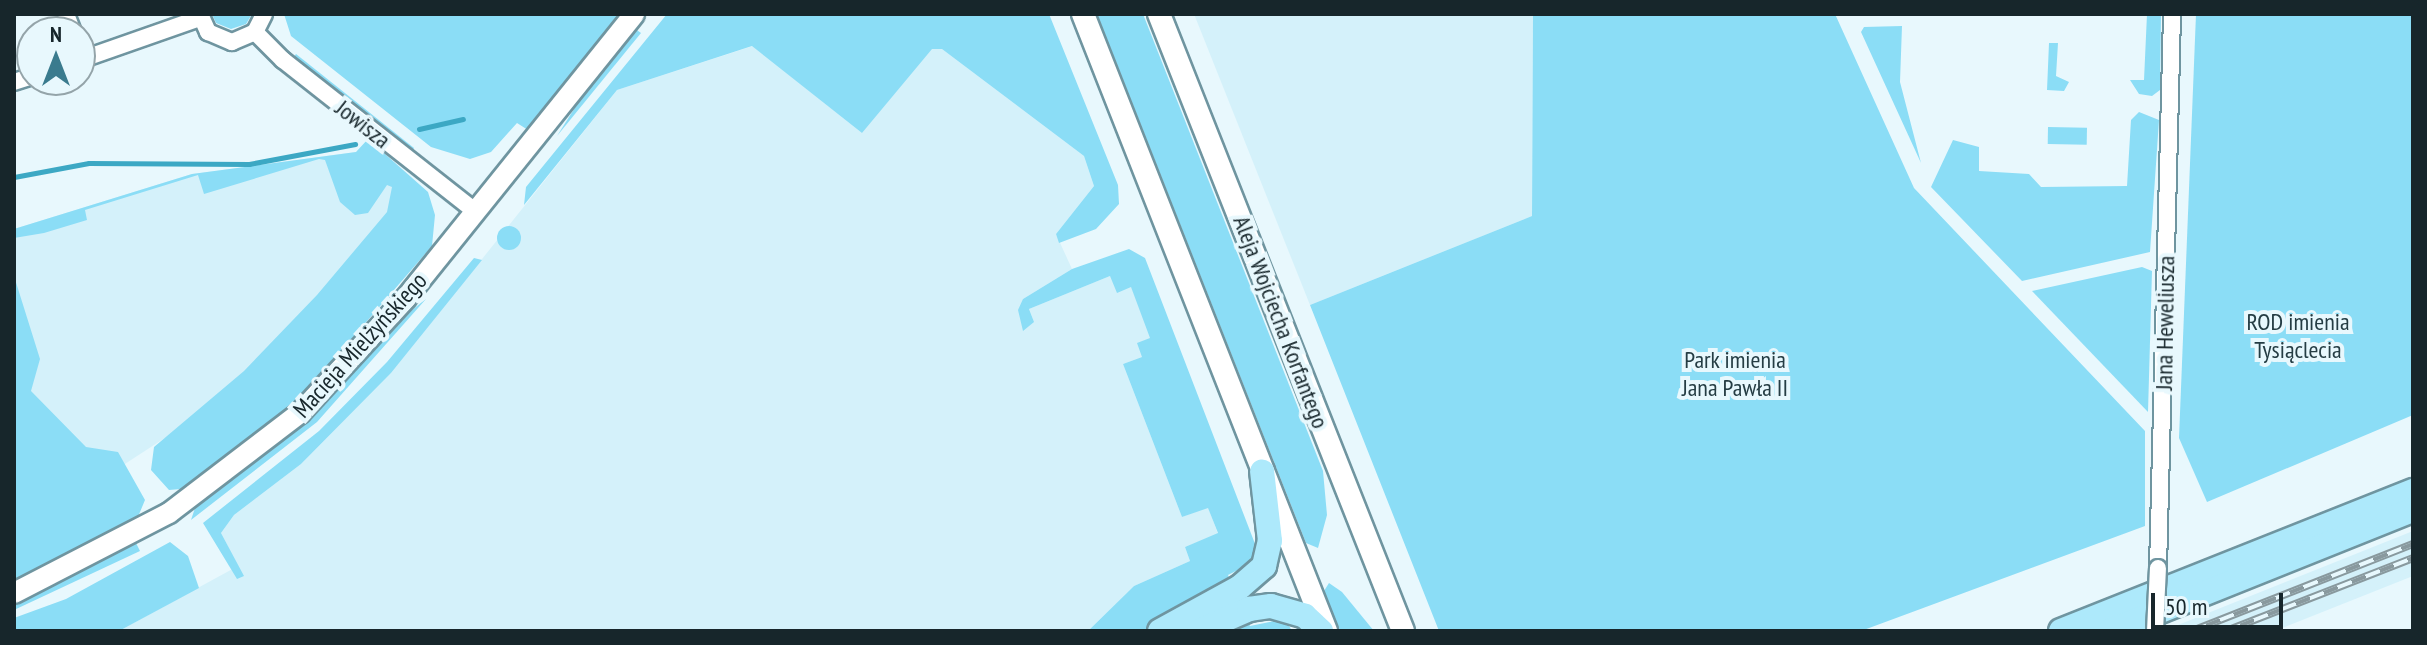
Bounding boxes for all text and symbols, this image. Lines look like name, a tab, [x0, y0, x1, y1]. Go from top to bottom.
north arrow	[16, 16, 96, 96]
text: N	[50, 20, 62, 48]
street label: Jowisza	[330, 94, 396, 154]
street label: Aleja Wojciecha Korfantego	[1227, 211, 1335, 433]
street label: Jana Heweliusza	[2149, 255, 2181, 391]
street label: Macieja Mielżyńskiego	[287, 266, 433, 424]
park label: ROD imienia Tysiąclecia	[2246, 308, 2350, 364]
park label: Park imienia Jana Pawła II	[1682, 346, 1788, 402]
scale bar	[2155, 577, 2287, 627]
text: 50 m	[2165, 591, 2207, 622]

